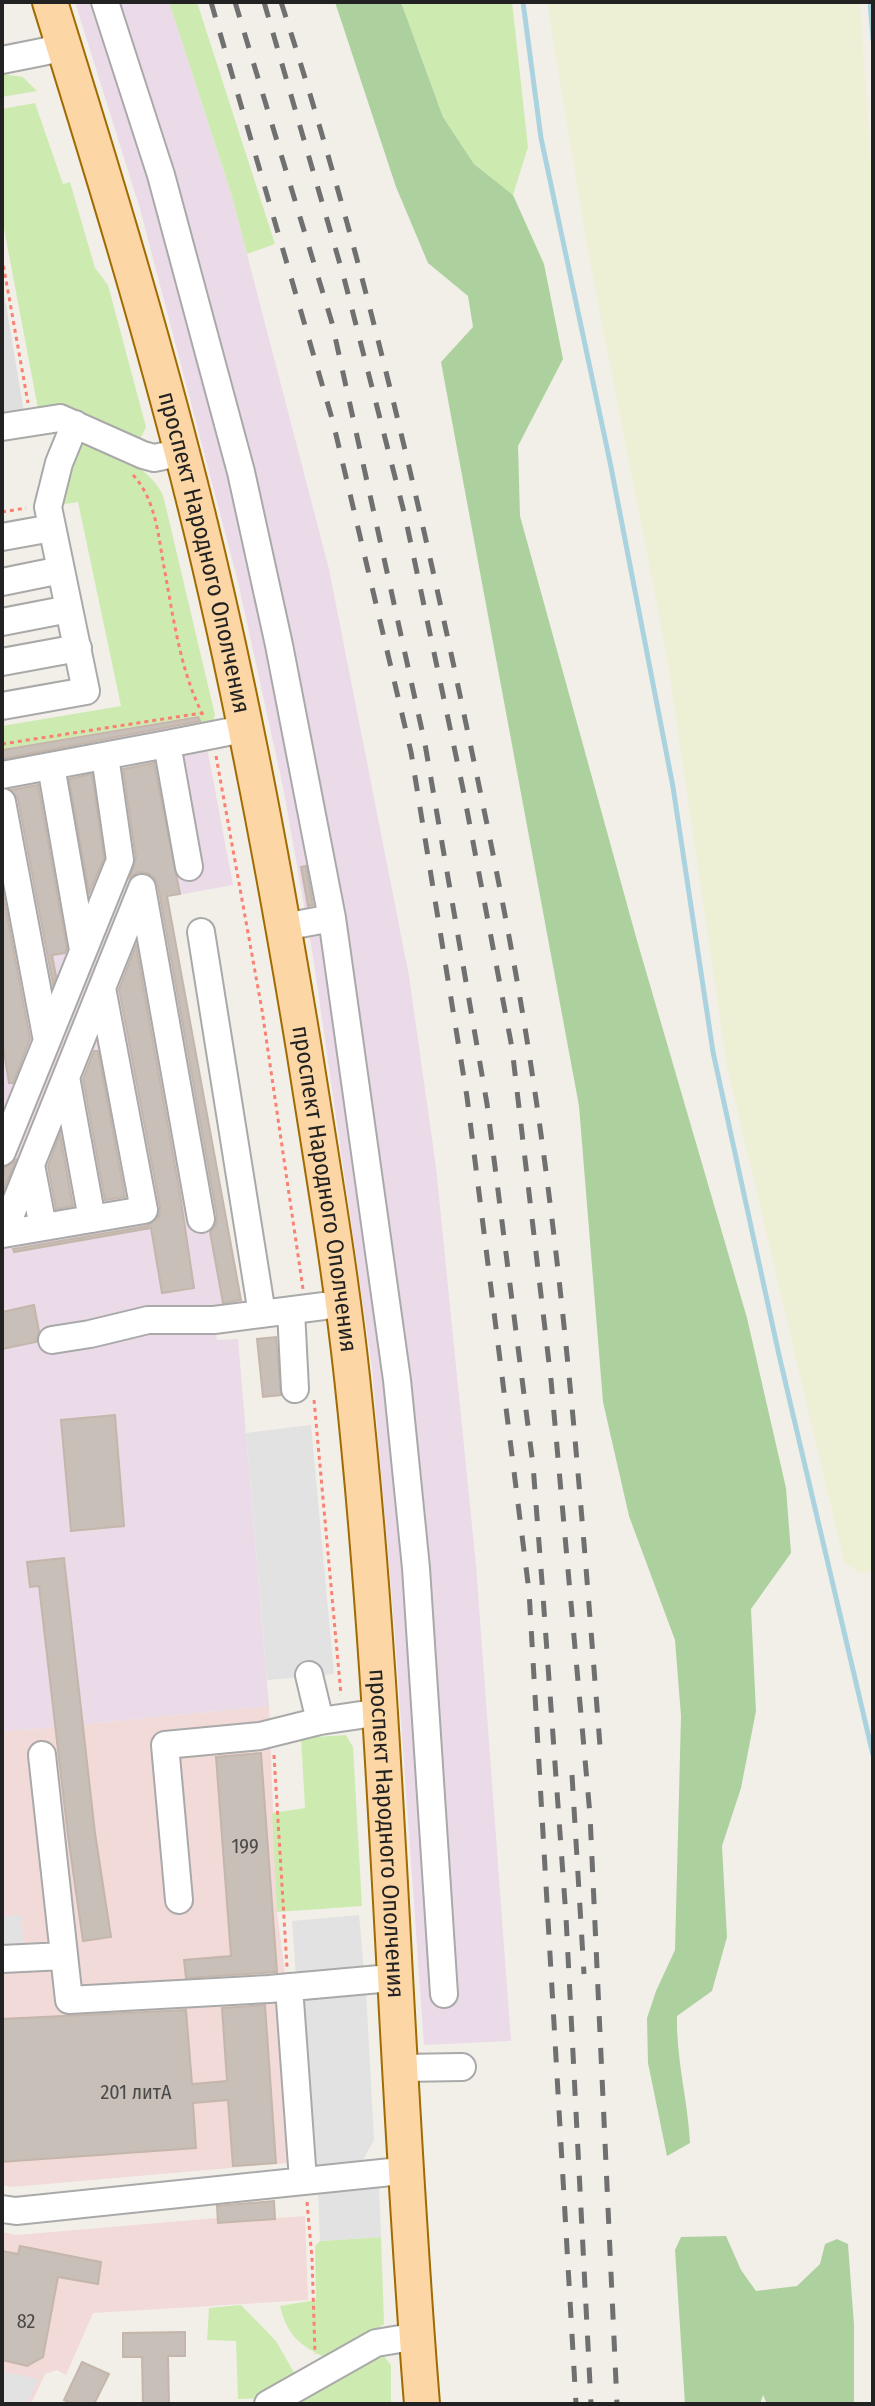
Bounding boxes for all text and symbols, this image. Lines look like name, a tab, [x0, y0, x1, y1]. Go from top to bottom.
street label: проспект Народного Ополчения	[152, 389, 256, 716]
street label: проспект Народного Ополчения	[286, 1024, 363, 1354]
street label: проспект Народного Ополчения	[363, 1668, 410, 1999]
house number: 199	[231, 1834, 259, 1858]
house number: 201 литА	[101, 2080, 172, 2104]
house number: 82	[17, 2309, 36, 2333]

